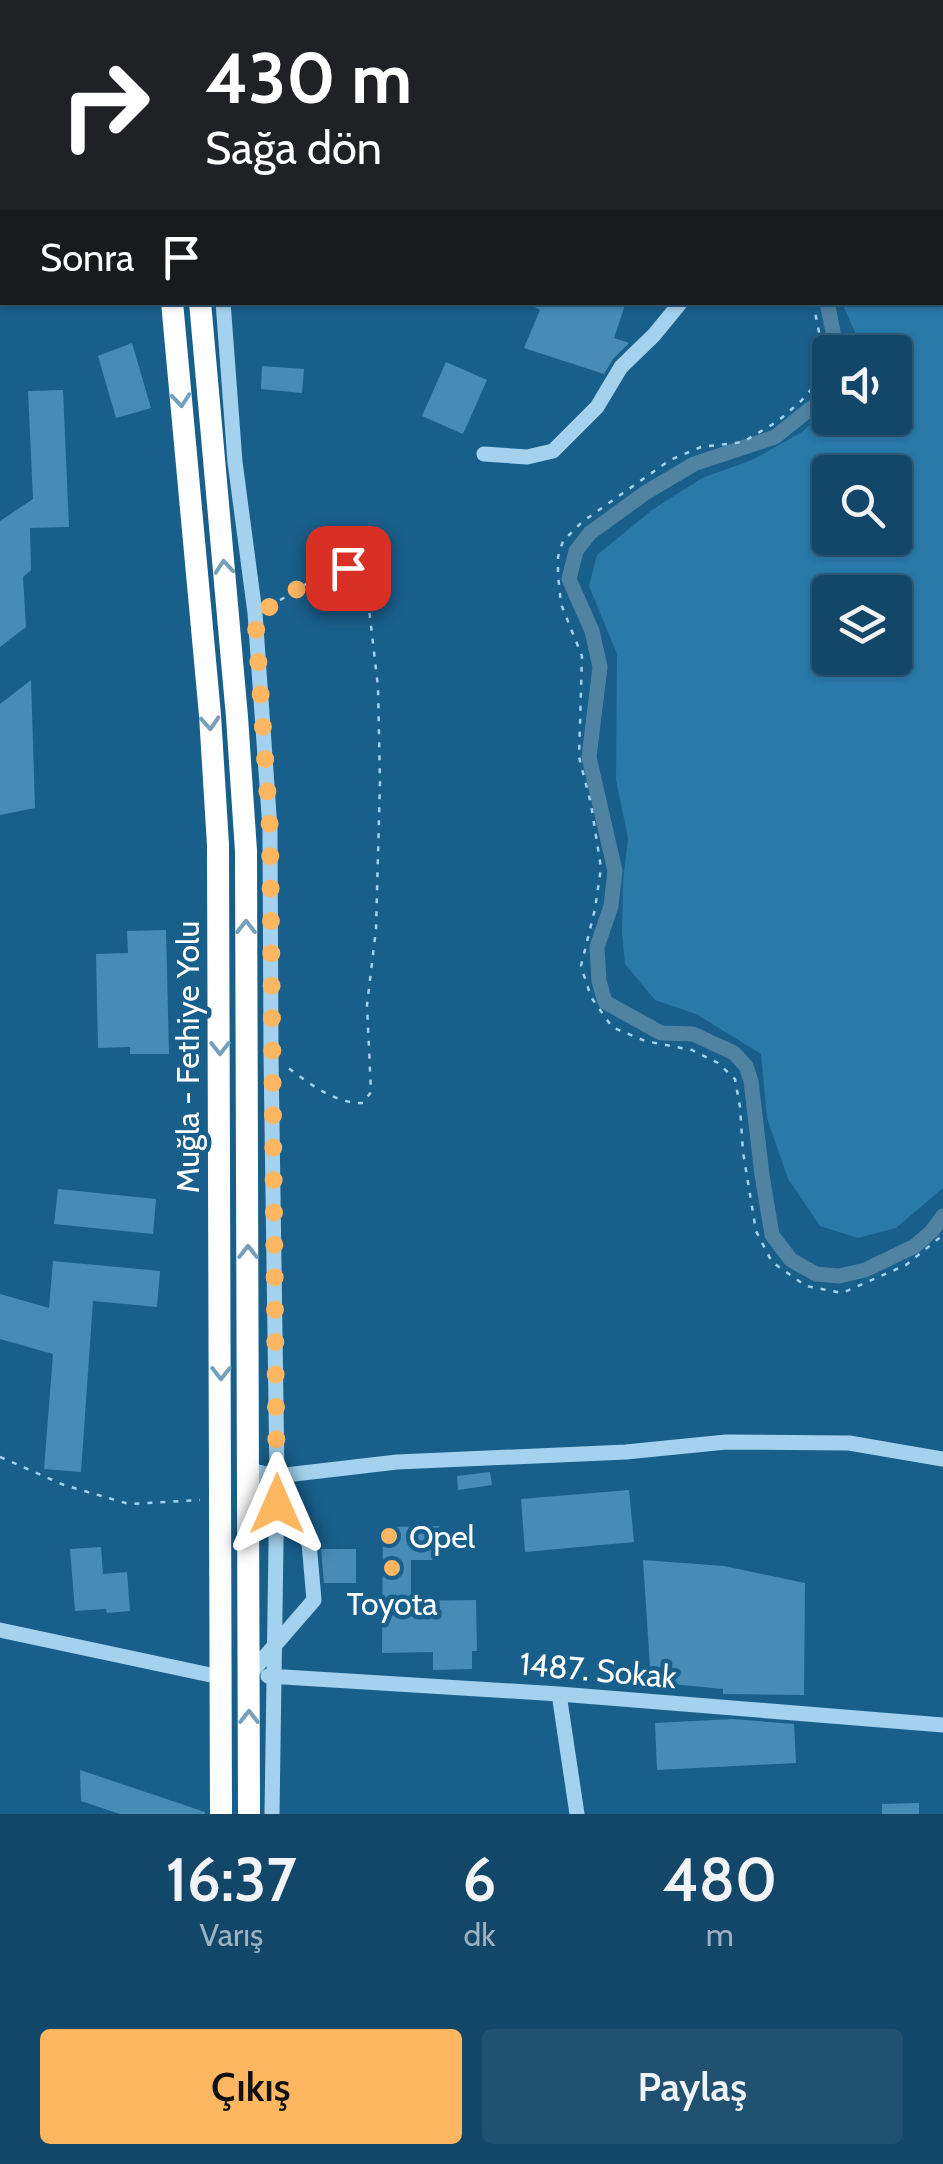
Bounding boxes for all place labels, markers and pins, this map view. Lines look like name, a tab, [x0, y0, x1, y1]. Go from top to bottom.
pin	[306, 526, 391, 611]
place label: Opel	[409, 1517, 476, 1556]
marker: Opel	[378, 1525, 400, 1547]
marker: Toyota	[381, 1557, 403, 1579]
place label: Toyota	[346, 1584, 438, 1623]

